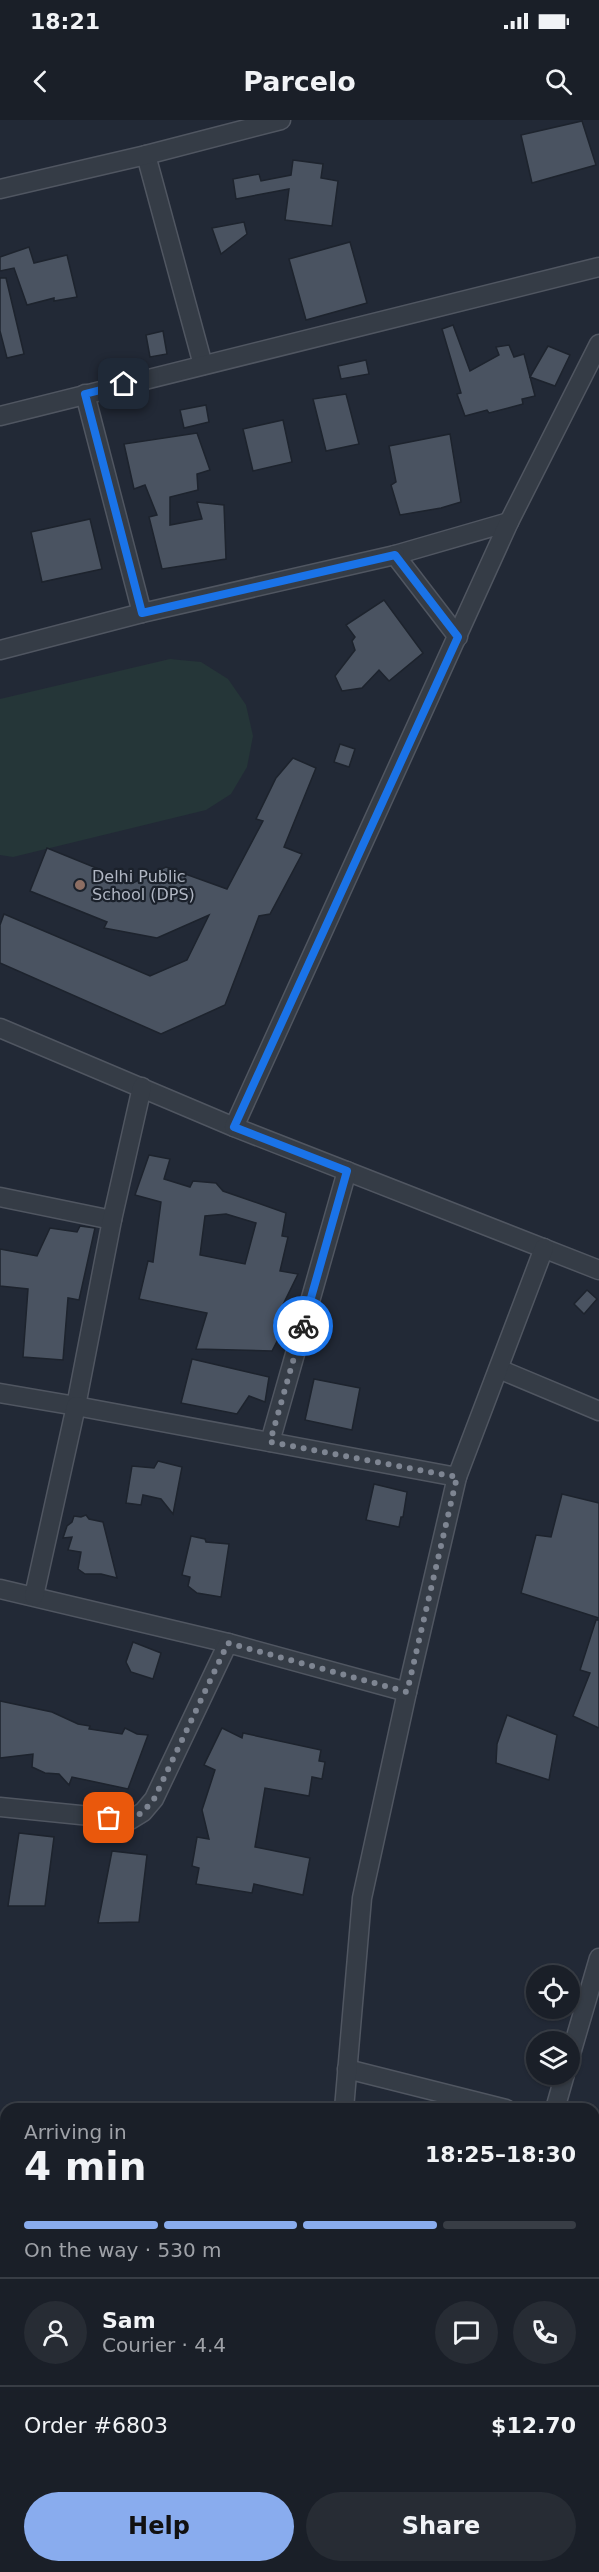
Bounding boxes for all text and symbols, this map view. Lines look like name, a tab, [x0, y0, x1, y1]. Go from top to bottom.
text: 18:21	[30, 9, 100, 34]
icon: back	[24, 65, 57, 98]
icon: search	[542, 65, 575, 98]
text: Parcelo	[243, 66, 356, 97]
pin	[98, 358, 149, 409]
icon: home	[107, 367, 140, 400]
place label: Delhi Public School (DPS)	[92, 867, 195, 904]
marker: Delhi Public School (DPS)	[73, 878, 87, 892]
courier	[273, 1296, 333, 1356]
icon: bike	[287, 1310, 320, 1343]
pin	[83, 1792, 134, 1843]
icon: bag	[92, 1801, 125, 1834]
map controls	[526, 1965, 580, 2085]
button: locate	[526, 1965, 580, 2019]
button: layers	[526, 2031, 580, 2085]
text: Arriving in	[24, 2120, 127, 2144]
text: 18:25–18:30	[425, 2142, 576, 2167]
text: 4 min	[24, 2144, 146, 2189]
text: On the way · 530 m	[24, 2238, 222, 2262]
button: person	[24, 2301, 87, 2364]
button: chat	[435, 2301, 498, 2364]
button: phone	[513, 2301, 576, 2364]
text: Sam	[102, 2308, 156, 2333]
text: Courier · 4.4	[102, 2333, 226, 2357]
text: Order #6803	[24, 2413, 168, 2438]
text: $12.70	[491, 2413, 576, 2438]
button: Help	[24, 2492, 294, 2561]
button: Share	[306, 2492, 576, 2561]

